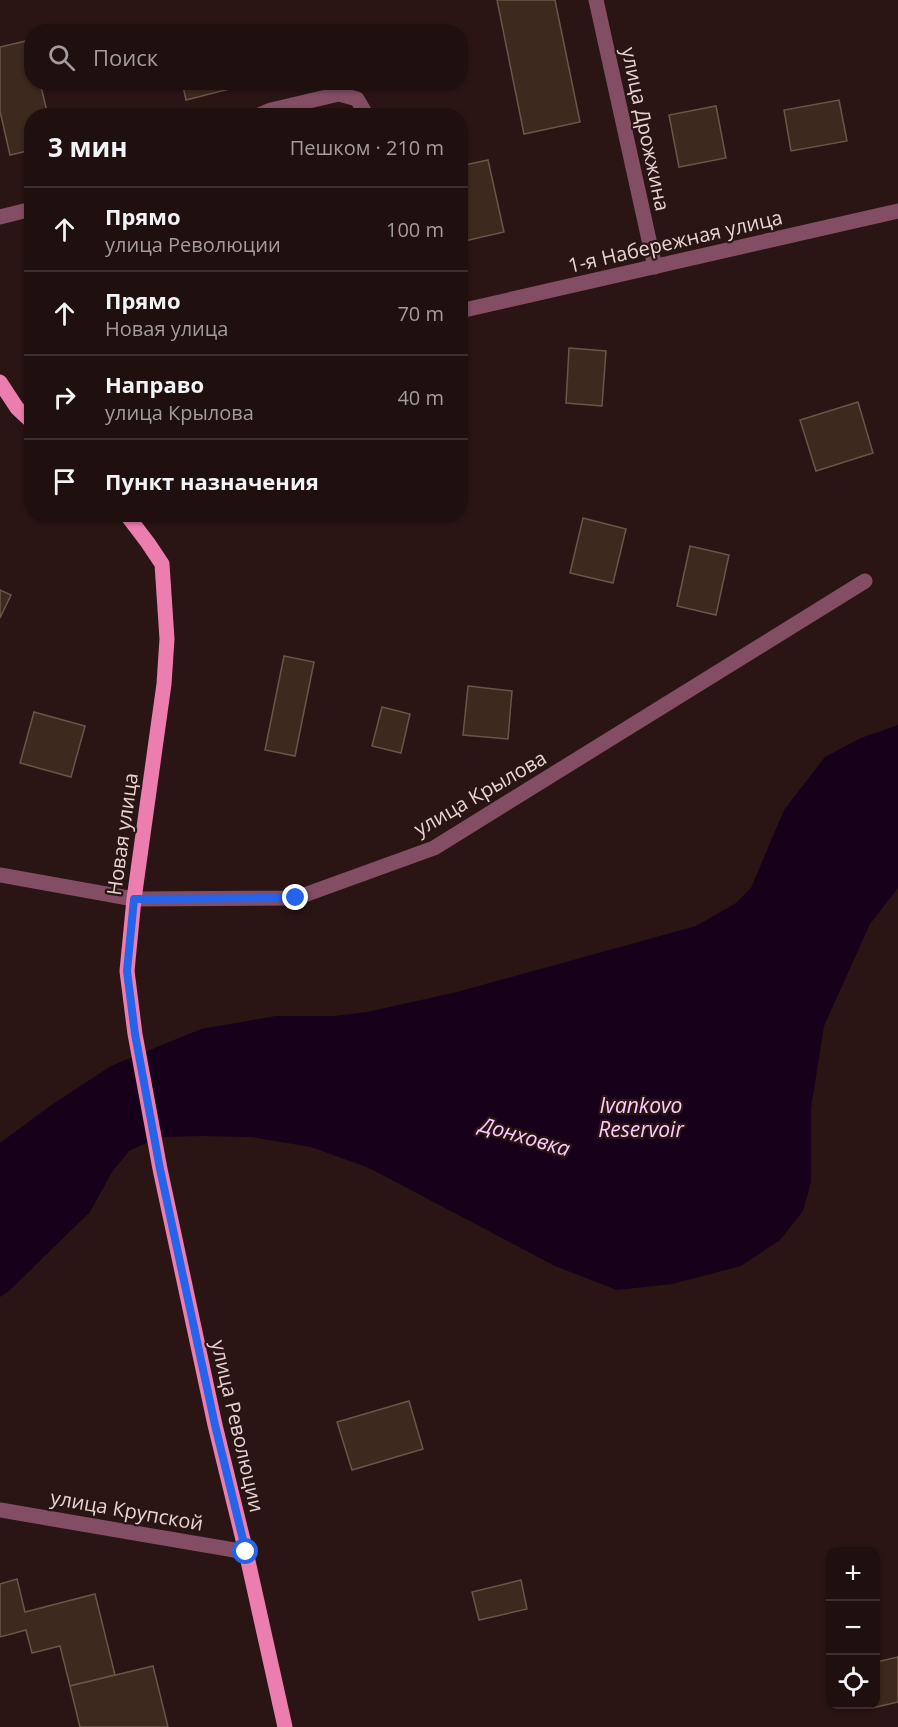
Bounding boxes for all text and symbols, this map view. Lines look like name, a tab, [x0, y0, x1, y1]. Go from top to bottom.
search box	[24, 24, 468, 90]
icon: search	[45, 41, 78, 74]
text: Поиск	[93, 42, 158, 72]
street label: улица Дрожжина	[615, 45, 677, 213]
text: 3 мин	[48, 129, 128, 165]
text: Пешком · 210 m	[290, 134, 444, 161]
text: Прямо	[105, 201, 181, 231]
street label: 1-я Набережная улица	[565, 203, 785, 279]
icon: ahead	[48, 213, 81, 246]
text: 100 m	[386, 216, 444, 243]
text: улица Революции	[105, 231, 281, 258]
text: Прямо	[105, 285, 181, 315]
icon: ahead	[48, 297, 81, 330]
text: 70 m	[397, 300, 444, 327]
text: Новая улица	[105, 315, 228, 342]
text: Направо	[105, 369, 204, 399]
icon: right	[48, 381, 81, 414]
text: 40 m	[397, 384, 444, 411]
text: улица Крылова	[105, 399, 254, 426]
icon: arrive	[48, 465, 81, 498]
text: Пункт назначения	[105, 466, 319, 496]
street label: улица Крылова	[409, 744, 551, 842]
street label: Новая улица	[100, 771, 144, 897]
route end	[282, 884, 308, 910]
water label: Ivankovo Reservoir	[598, 1091, 684, 1143]
water label: Донховка	[475, 1109, 574, 1162]
street label: улица Революции	[205, 1337, 271, 1515]
street label: улица Крупской	[49, 1483, 205, 1537]
route start	[232, 1538, 258, 1564]
map controls	[826, 1547, 880, 1709]
button: +	[826, 1547, 880, 1601]
button: −	[826, 1601, 880, 1655]
button: locate	[826, 1655, 880, 1709]

